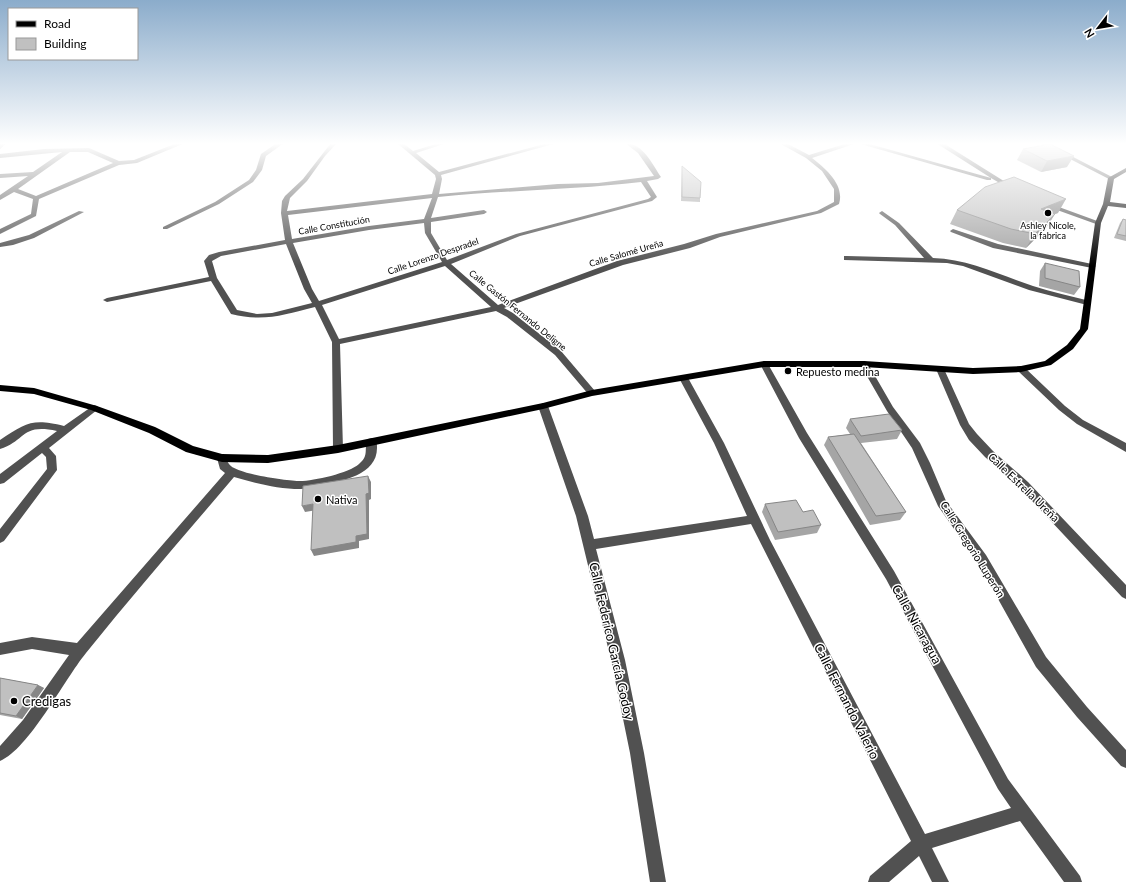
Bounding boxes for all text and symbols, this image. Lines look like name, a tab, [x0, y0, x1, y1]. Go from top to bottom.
legend	[8, 8, 138, 60]
north arrow	[1078, 8, 1118, 48]
text: Road	[44, 16, 71, 31]
text: N	[1081, 26, 1097, 40]
text: Building	[44, 36, 87, 51]
marker: Ashley Nicole, la fabrica	[1043, 208, 1053, 218]
street label: Calle Constitución	[298, 213, 370, 237]
place label: Ashley Nicole, la fabrica	[1020, 220, 1076, 241]
street label: Calle Lorenzo Despradel	[386, 235, 480, 277]
street label: Calle Salomé Ureña	[588, 237, 664, 269]
street label: Calle Gastón Fernando Deligne	[467, 267, 569, 353]
place label: Repuesto medina	[796, 365, 879, 378]
marker: Repuesto medina	[783, 366, 793, 376]
street label: Calle Estrella Ureña	[986, 450, 1062, 524]
place label: Nativa	[326, 493, 357, 506]
marker: Nativa	[313, 494, 323, 504]
street label: Calle Gregorio Luperón	[938, 498, 1008, 600]
street label: Calle Federico García Godoy	[586, 561, 638, 722]
street label: Calle Nicaragua	[889, 581, 945, 667]
street label: Calle Fernando Valerio	[811, 640, 883, 762]
place label: Credigas	[22, 693, 72, 709]
marker: Credigas	[9, 696, 19, 706]

